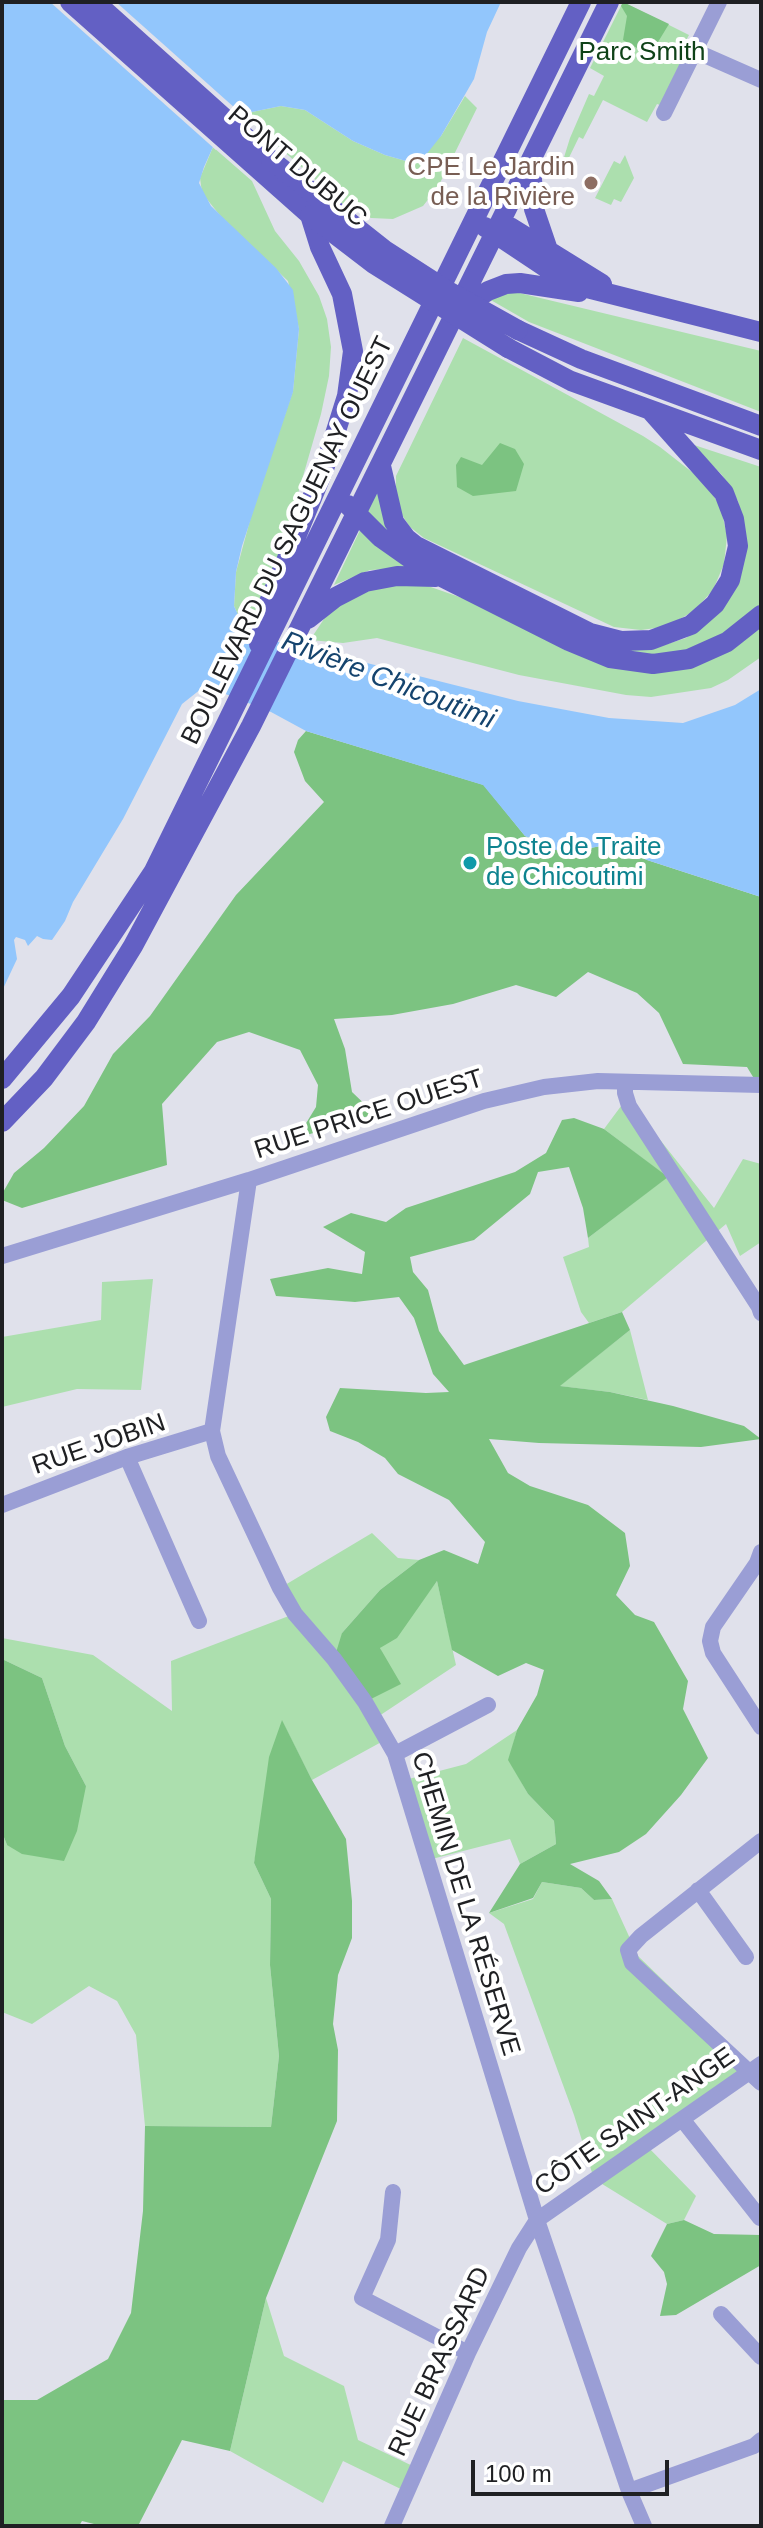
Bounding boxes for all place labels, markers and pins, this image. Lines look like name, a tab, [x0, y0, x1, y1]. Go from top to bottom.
place label: CPE Le Jardin de la Rivière	[407, 152, 575, 214]
marker: CPE Le Jardin de la Rivière	[582, 174, 600, 192]
place label: Poste de Traite de Chicoutimi	[486, 832, 661, 894]
marker: Poste de Traite de Chicoutimi	[461, 854, 479, 872]

